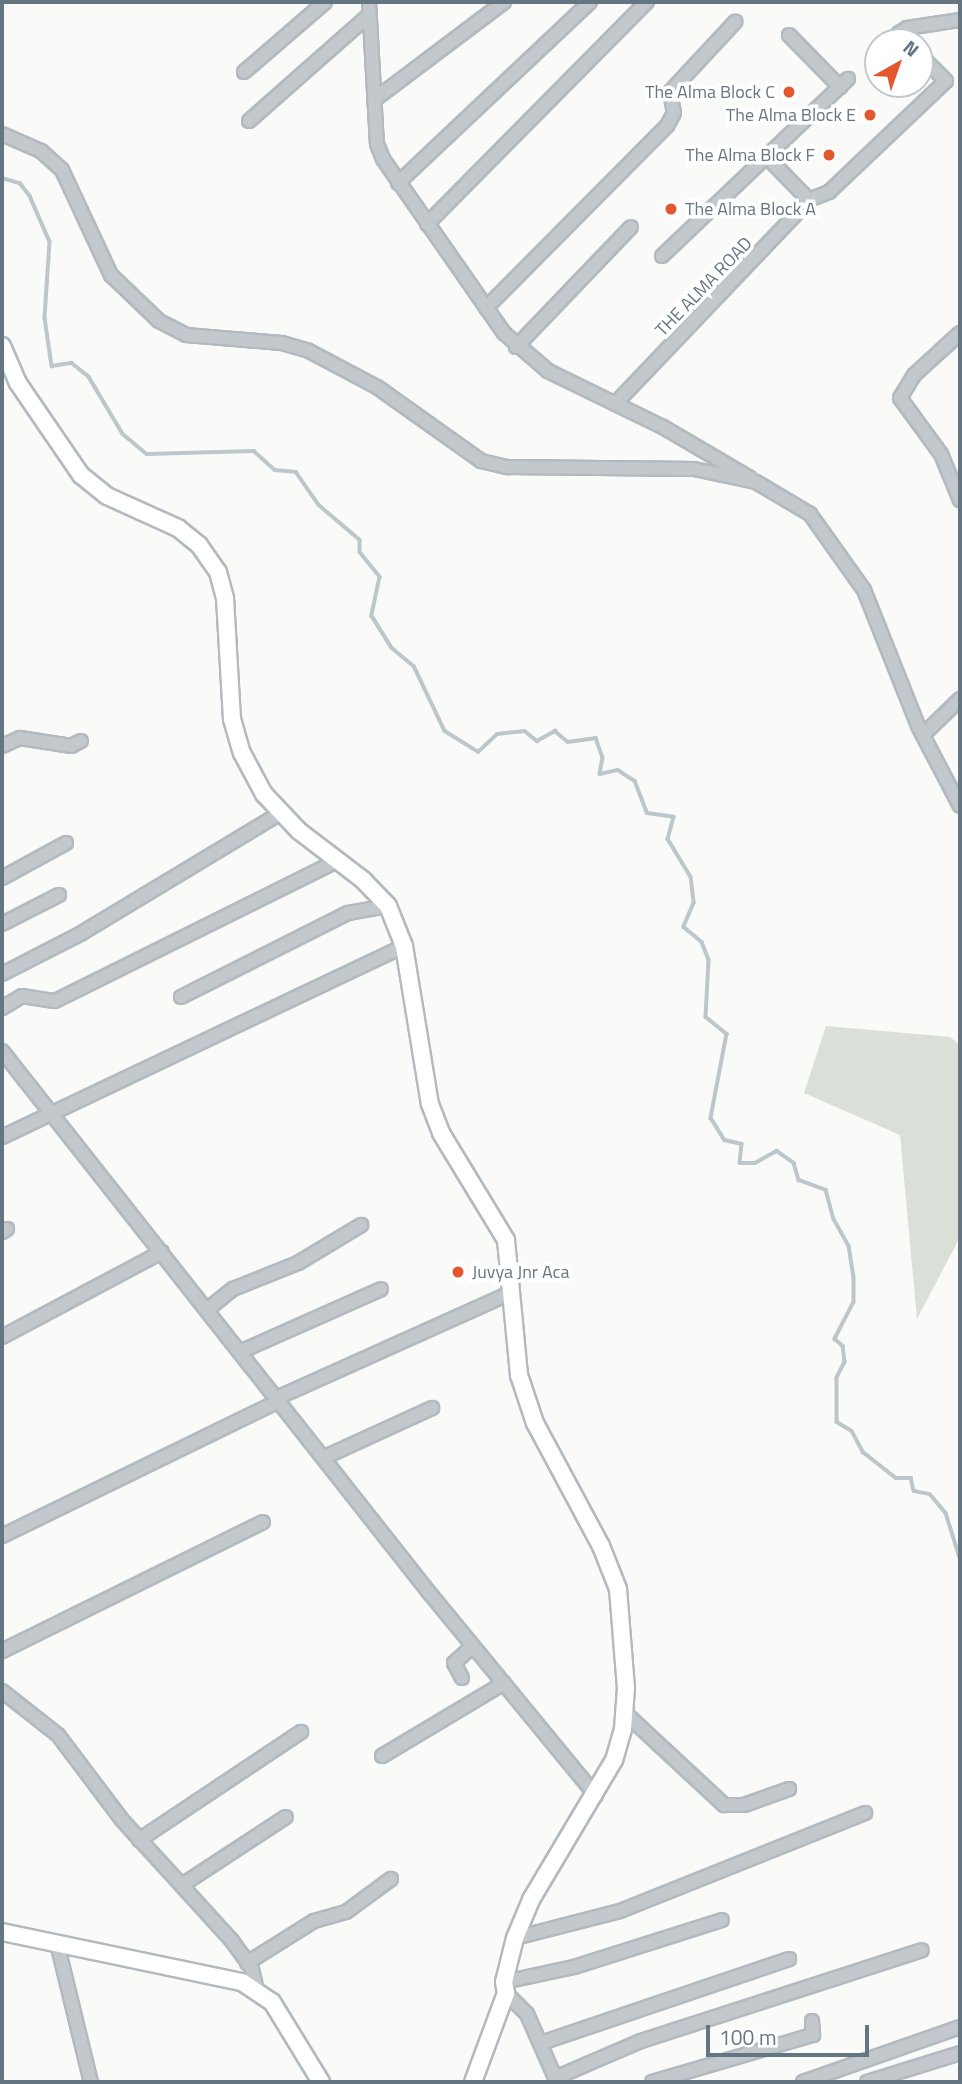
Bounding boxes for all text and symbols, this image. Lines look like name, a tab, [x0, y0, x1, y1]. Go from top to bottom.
north arrow	[864, 28, 934, 98]
text: N	[897, 33, 926, 63]
place label: The Alma Block C	[645, 81, 775, 103]
marker: The Alma Block C	[781, 84, 797, 100]
place label: The Alma Block E	[726, 104, 856, 126]
marker: The Alma Block E	[862, 107, 878, 123]
place label: The Alma Block F	[685, 144, 815, 166]
marker: The Alma Block F	[821, 147, 837, 163]
place label: The Alma Block A	[685, 198, 816, 220]
marker: The Alma Block A	[663, 201, 679, 217]
street label: THE ALMA ROAD	[651, 233, 757, 341]
place label: Juvya Jnr Aca	[472, 1261, 569, 1283]
marker: Juvya Jnr Aca	[450, 1264, 466, 1280]
scale bar	[710, 2010, 873, 2054]
text: 100 m	[719, 2021, 776, 2053]

